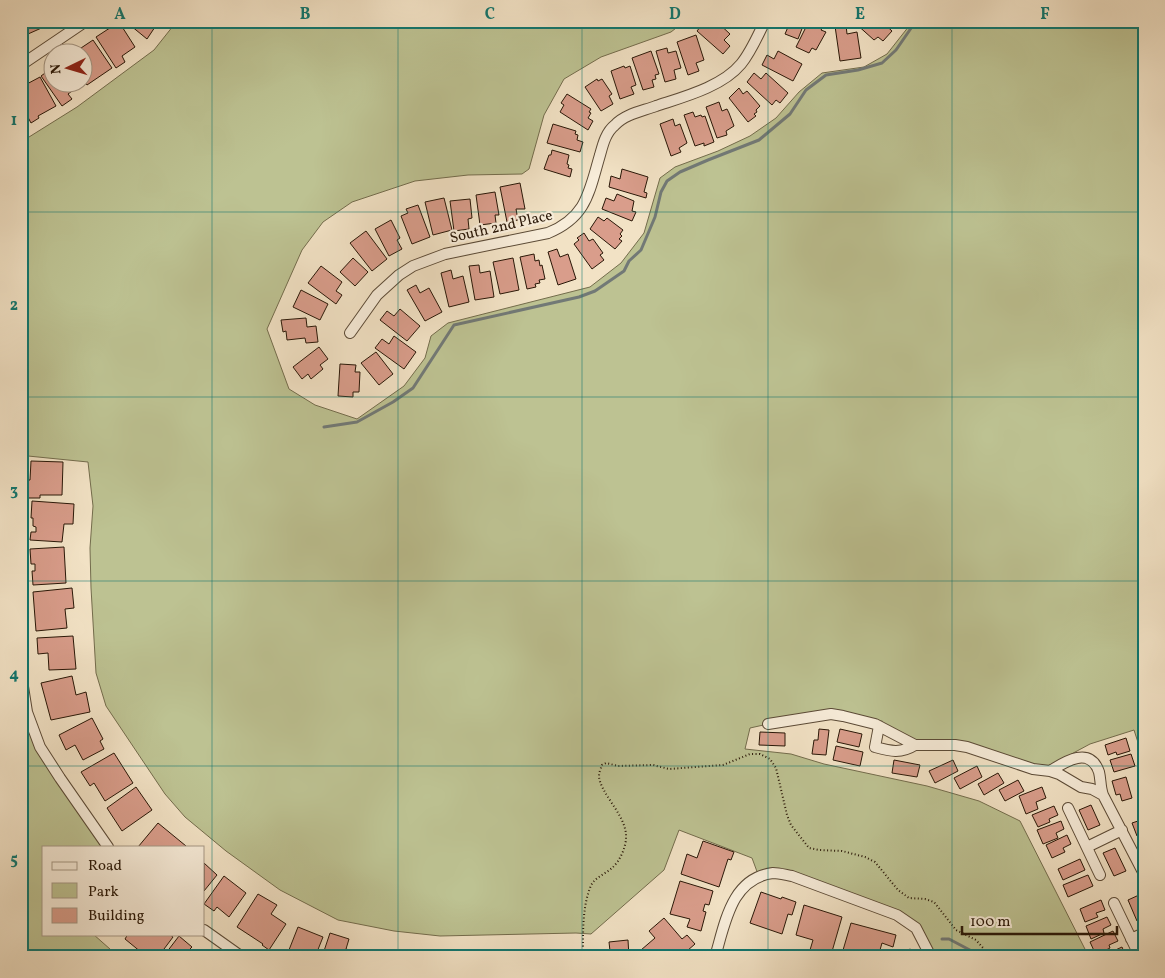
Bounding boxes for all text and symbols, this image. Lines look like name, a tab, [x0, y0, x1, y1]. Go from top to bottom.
text: A	[114, 4, 126, 26]
text: B	[300, 4, 311, 26]
text: C	[485, 4, 495, 26]
text: D	[669, 4, 681, 26]
text: E	[855, 4, 865, 26]
text: F	[1040, 4, 1050, 26]
north arrow	[42, 42, 92, 92]
text: N	[47, 63, 66, 75]
text: 1	[11, 110, 17, 132]
street label: South 2nd Place	[448, 205, 555, 249]
text: 2	[10, 295, 18, 317]
text: 3	[10, 480, 18, 502]
text: 4	[9, 664, 19, 686]
legend	[42, 846, 205, 936]
text: 5	[10, 849, 18, 871]
text: Road	[88, 856, 122, 877]
text: Park	[88, 882, 119, 903]
scale bar	[962, 903, 1118, 935]
text: Building	[88, 906, 145, 927]
text: 100 m	[970, 912, 1010, 933]

